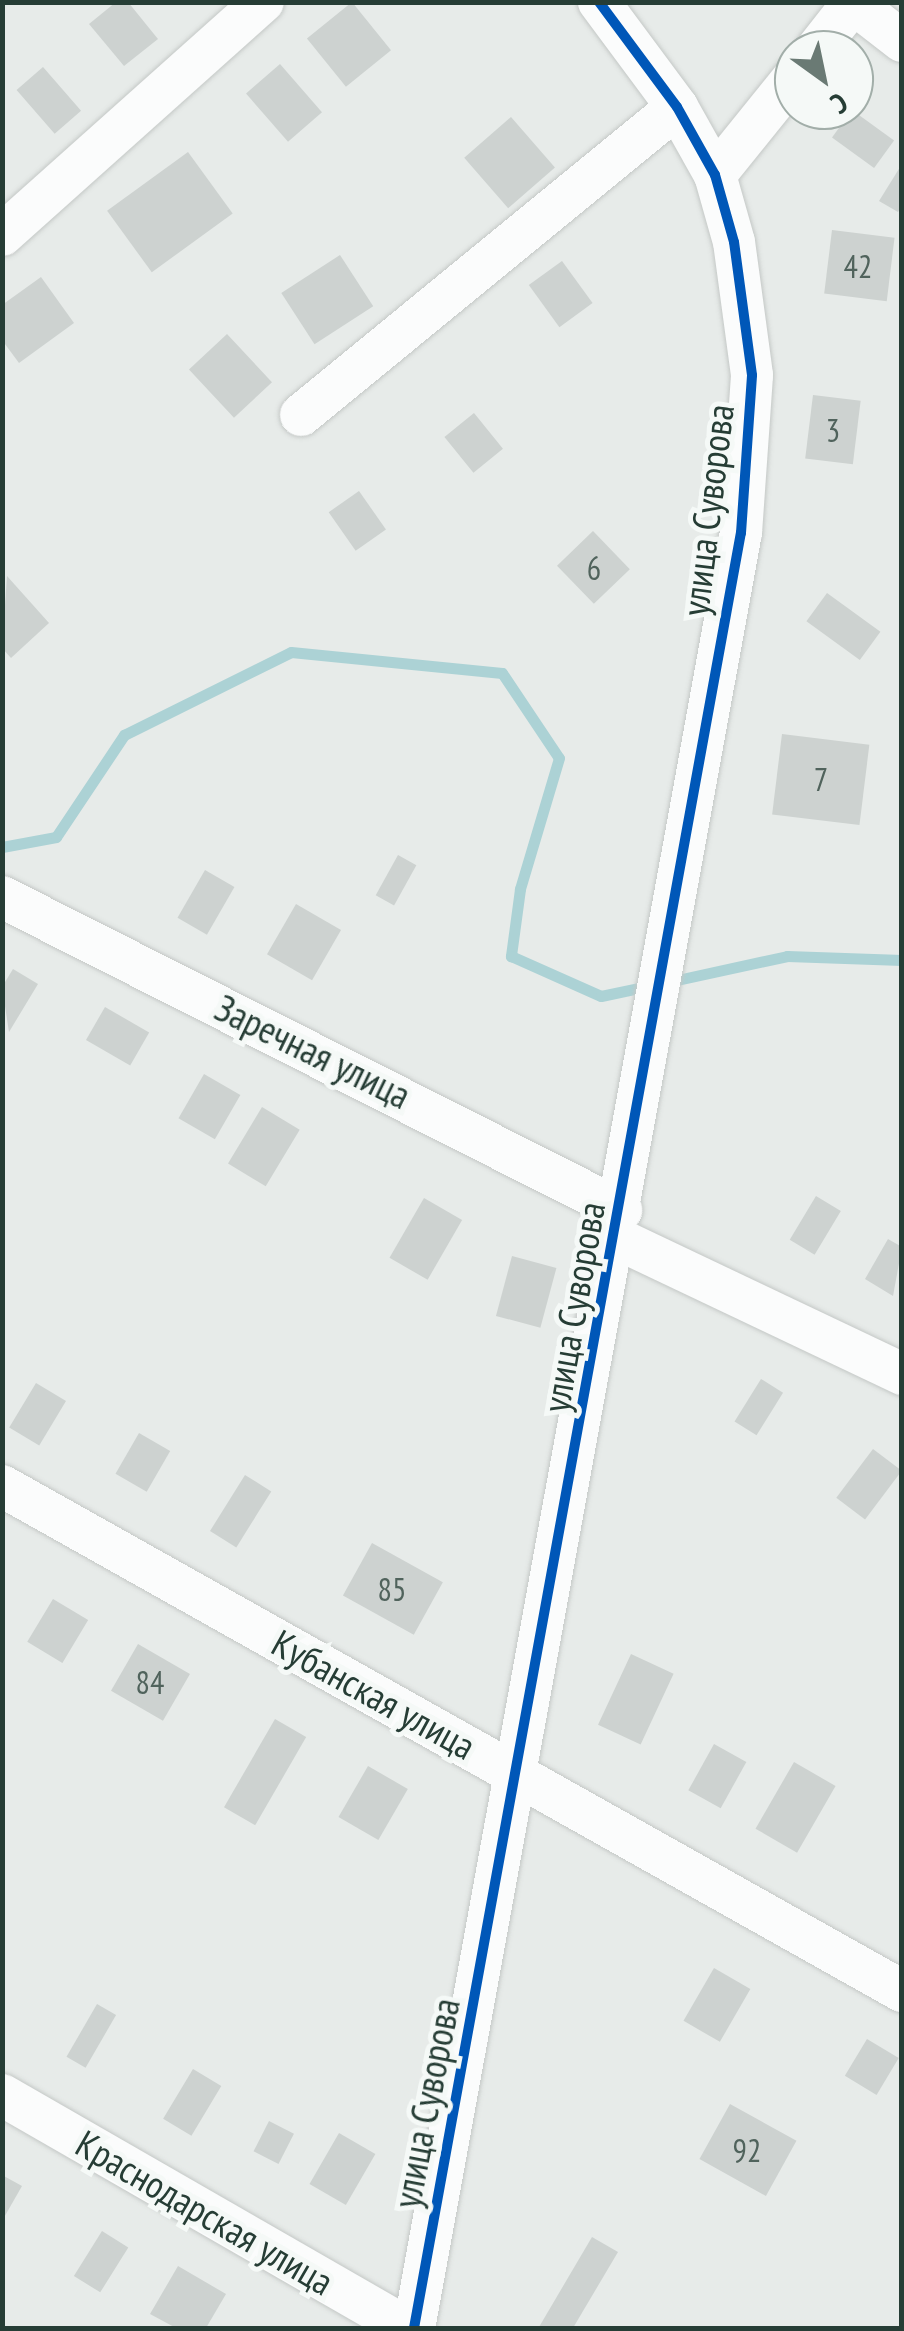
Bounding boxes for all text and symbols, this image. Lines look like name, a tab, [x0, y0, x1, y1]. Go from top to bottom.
north arrow	[774, 30, 874, 130]
text: С	[824, 85, 855, 123]
house number: 42	[844, 247, 872, 285]
street label: улица Суворова	[671, 402, 743, 618]
house number: 3	[826, 411, 840, 449]
house number: 6	[587, 549, 601, 587]
house number: 7	[814, 760, 828, 798]
street label: Заречная улица	[208, 984, 418, 1118]
street label: улица Суворова	[532, 1198, 614, 1416]
house number: 85	[378, 1570, 406, 1608]
street label: Кубанская улица	[265, 1620, 483, 1768]
house number: 84	[136, 1663, 164, 1701]
street label: улица Суворова	[383, 1994, 469, 2212]
street label: Краснодарская улица	[68, 2120, 342, 2304]
house number: 92	[733, 2131, 761, 2169]

